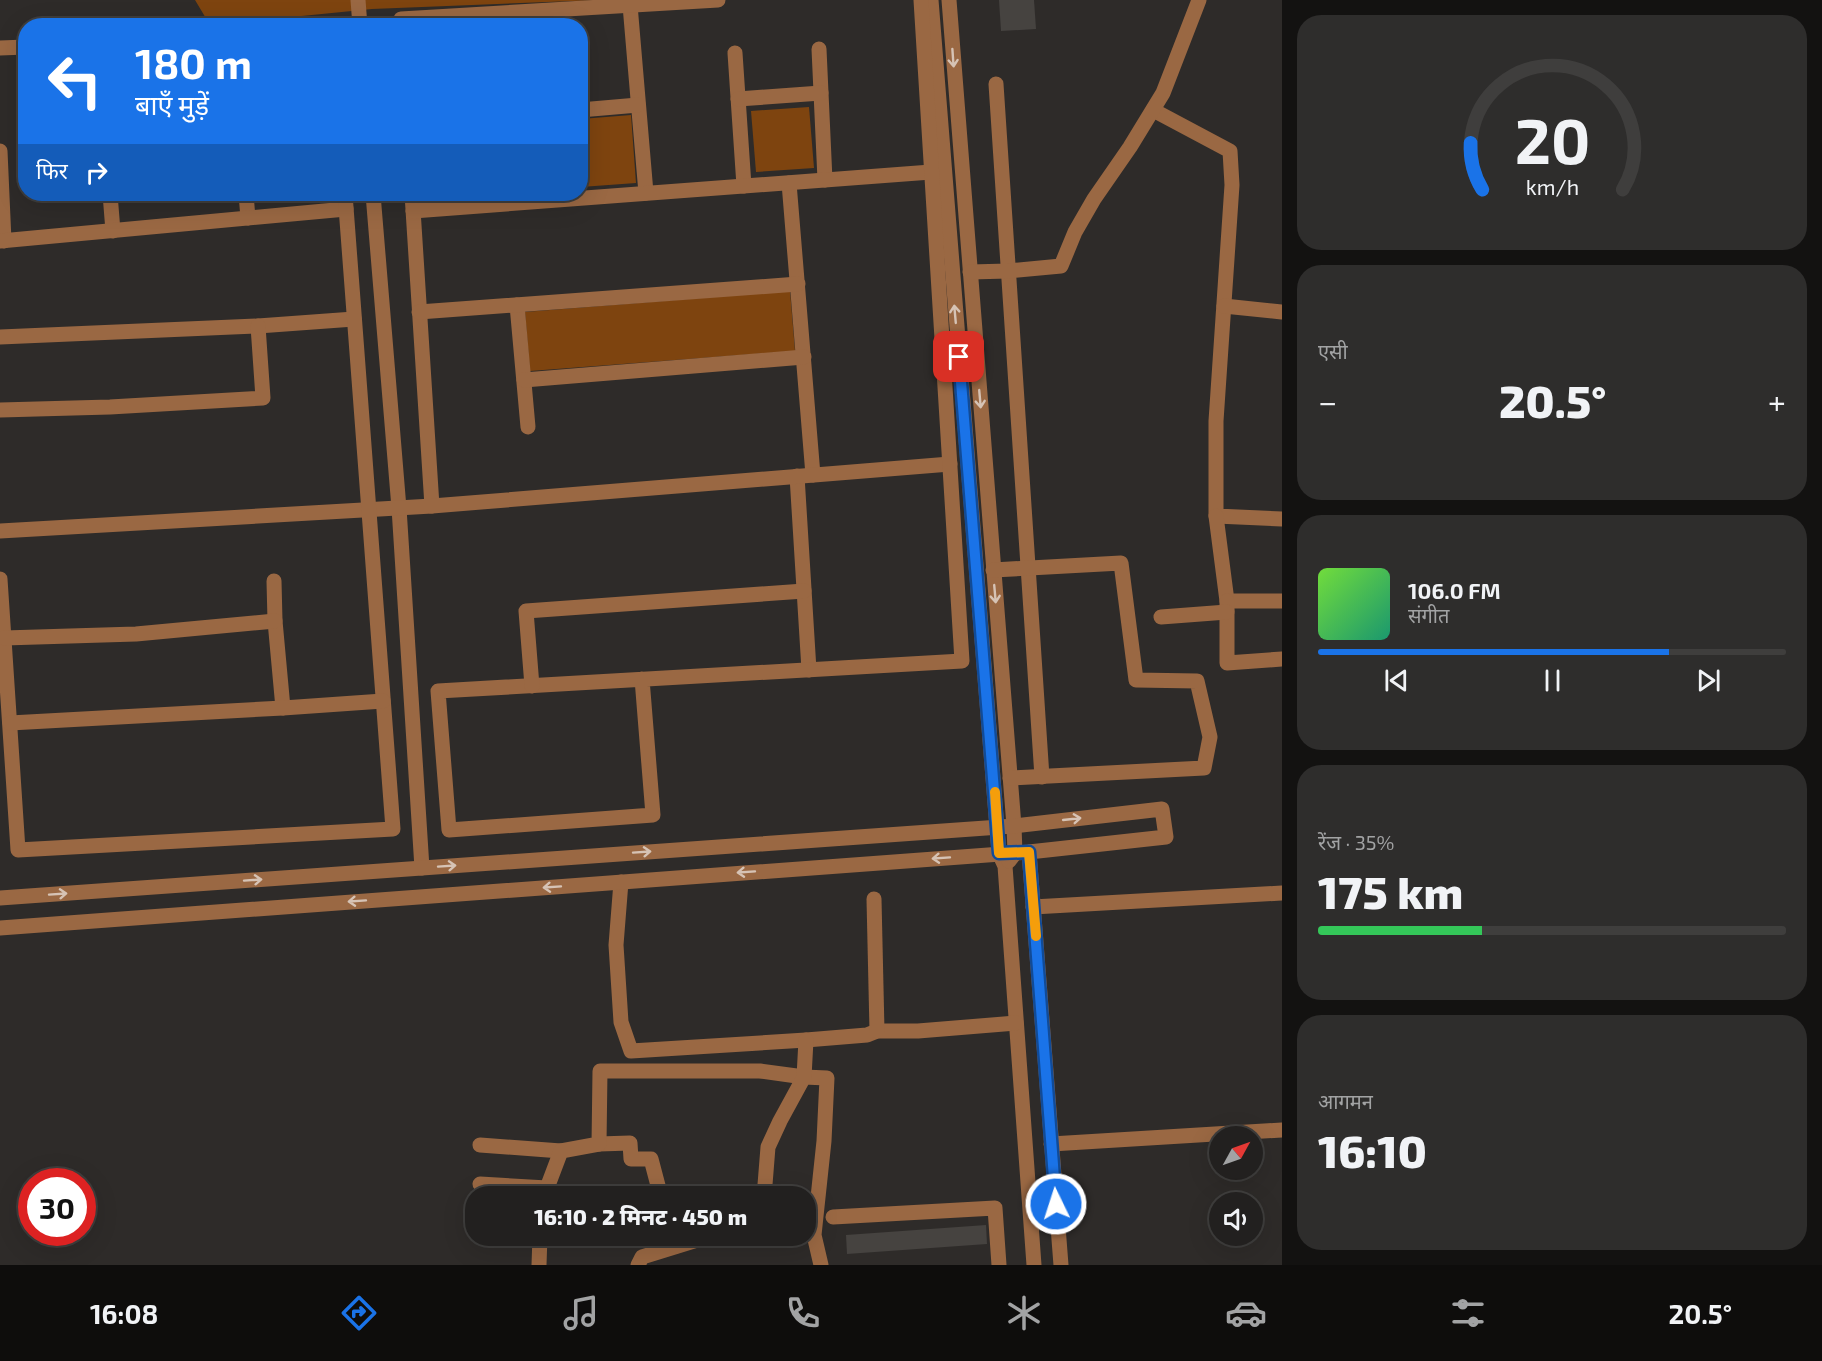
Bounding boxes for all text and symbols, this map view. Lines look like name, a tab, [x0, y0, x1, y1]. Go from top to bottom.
text: 180 m	[135, 37, 252, 87]
icon: left	[36, 42, 114, 120]
one-way arrow	[948, 48, 959, 68]
text: बाएँ मुड़ें	[135, 88, 209, 120]
text: 20	[1514, 102, 1590, 177]
icon: right	[80, 156, 113, 189]
text: फिर	[36, 157, 68, 183]
text: km/h	[1525, 174, 1579, 199]
one-way arrow	[949, 304, 960, 324]
pin	[933, 331, 984, 382]
text: एसी	[1318, 339, 1348, 363]
icon: arrive	[942, 340, 975, 373]
text: 20.5°	[1499, 373, 1606, 427]
text: −	[1318, 381, 1337, 421]
text: +	[1768, 381, 1786, 421]
one-way arrow	[974, 389, 985, 409]
text: 106.0 FM	[1408, 577, 1501, 603]
one-way arrow	[990, 583, 1001, 603]
text: संगीत	[1408, 603, 1449, 627]
icon: previous	[1380, 664, 1413, 697]
icon: pause	[1536, 664, 1569, 697]
icon: next	[1692, 664, 1725, 697]
one-way arrow	[1062, 813, 1082, 824]
text: रेंज · 35%	[1318, 830, 1394, 854]
one-way arrow	[631, 846, 651, 857]
one-way arrow	[931, 853, 951, 864]
one-way arrow	[437, 860, 457, 871]
text: 175 km	[1318, 864, 1463, 918]
one-way arrow	[737, 867, 757, 878]
one-way arrow	[242, 874, 262, 885]
one-way arrow	[542, 881, 562, 892]
one-way arrow	[48, 888, 68, 899]
one-way arrow	[348, 896, 368, 907]
text: आगमन	[1318, 1089, 1373, 1113]
text: 16:10	[1318, 1123, 1427, 1177]
north arrow	[1209, 1126, 1263, 1180]
map controls	[1209, 1126, 1263, 1246]
speed limit sign: 30	[18, 1168, 96, 1246]
position arrow	[1024, 1172, 1088, 1236]
button: sound	[1209, 1192, 1263, 1246]
text: 16:10 · 2 मिनट · 450 m	[534, 1203, 747, 1229]
icon: directions	[338, 1292, 380, 1334]
icon: music	[560, 1292, 602, 1334]
icon: phone	[782, 1292, 824, 1334]
icon: climate	[1003, 1292, 1045, 1334]
icon: car	[1225, 1292, 1267, 1334]
icon: filters	[1447, 1292, 1489, 1334]
text: 16:08	[90, 1297, 158, 1329]
text: 20.5°	[1669, 1297, 1732, 1329]

